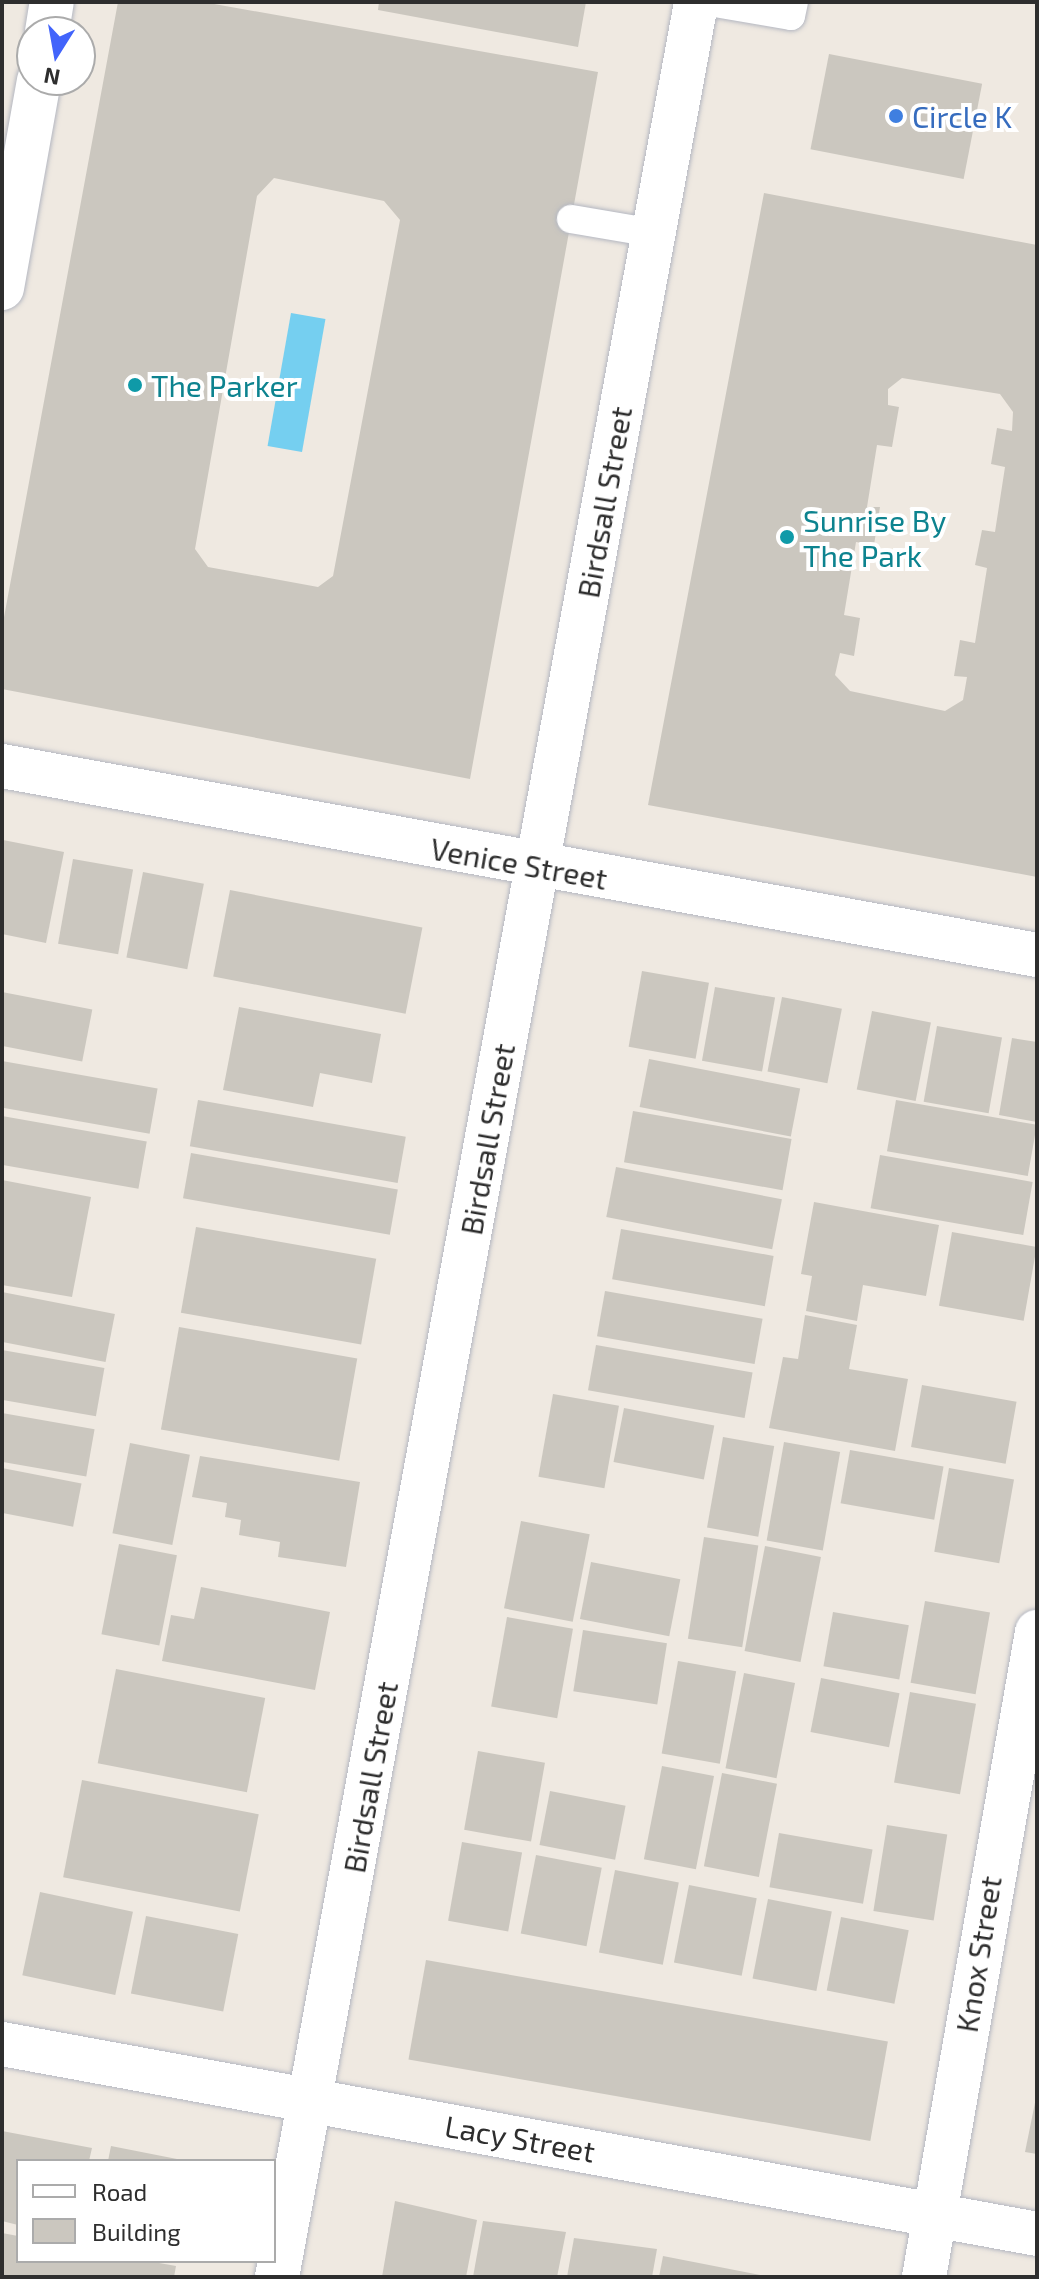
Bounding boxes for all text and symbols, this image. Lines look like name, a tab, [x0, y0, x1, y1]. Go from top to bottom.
north arrow	[16, 16, 96, 96]
text: N	[42, 63, 62, 92]
place label: Circle K	[912, 98, 1012, 134]
marker: Circle K	[887, 107, 905, 125]
place label: The Parker	[151, 367, 298, 403]
marker: The Parker	[126, 376, 144, 394]
street label: Birdsall Street	[569, 403, 639, 601]
place label: Sunrise By The Park	[803, 502, 946, 572]
marker: Sunrise By The Park	[778, 528, 796, 546]
street label: Venice Street	[428, 830, 610, 896]
street label: Birdsall Street	[452, 1040, 522, 1238]
street label: Birdsall Street	[335, 1678, 405, 1876]
street label: Knox Street	[948, 1873, 1008, 2035]
street label: Lacy Street	[442, 2107, 598, 2169]
legend	[16, 2159, 276, 2263]
text: Road	[92, 2177, 147, 2206]
text: Building	[92, 2217, 181, 2246]

